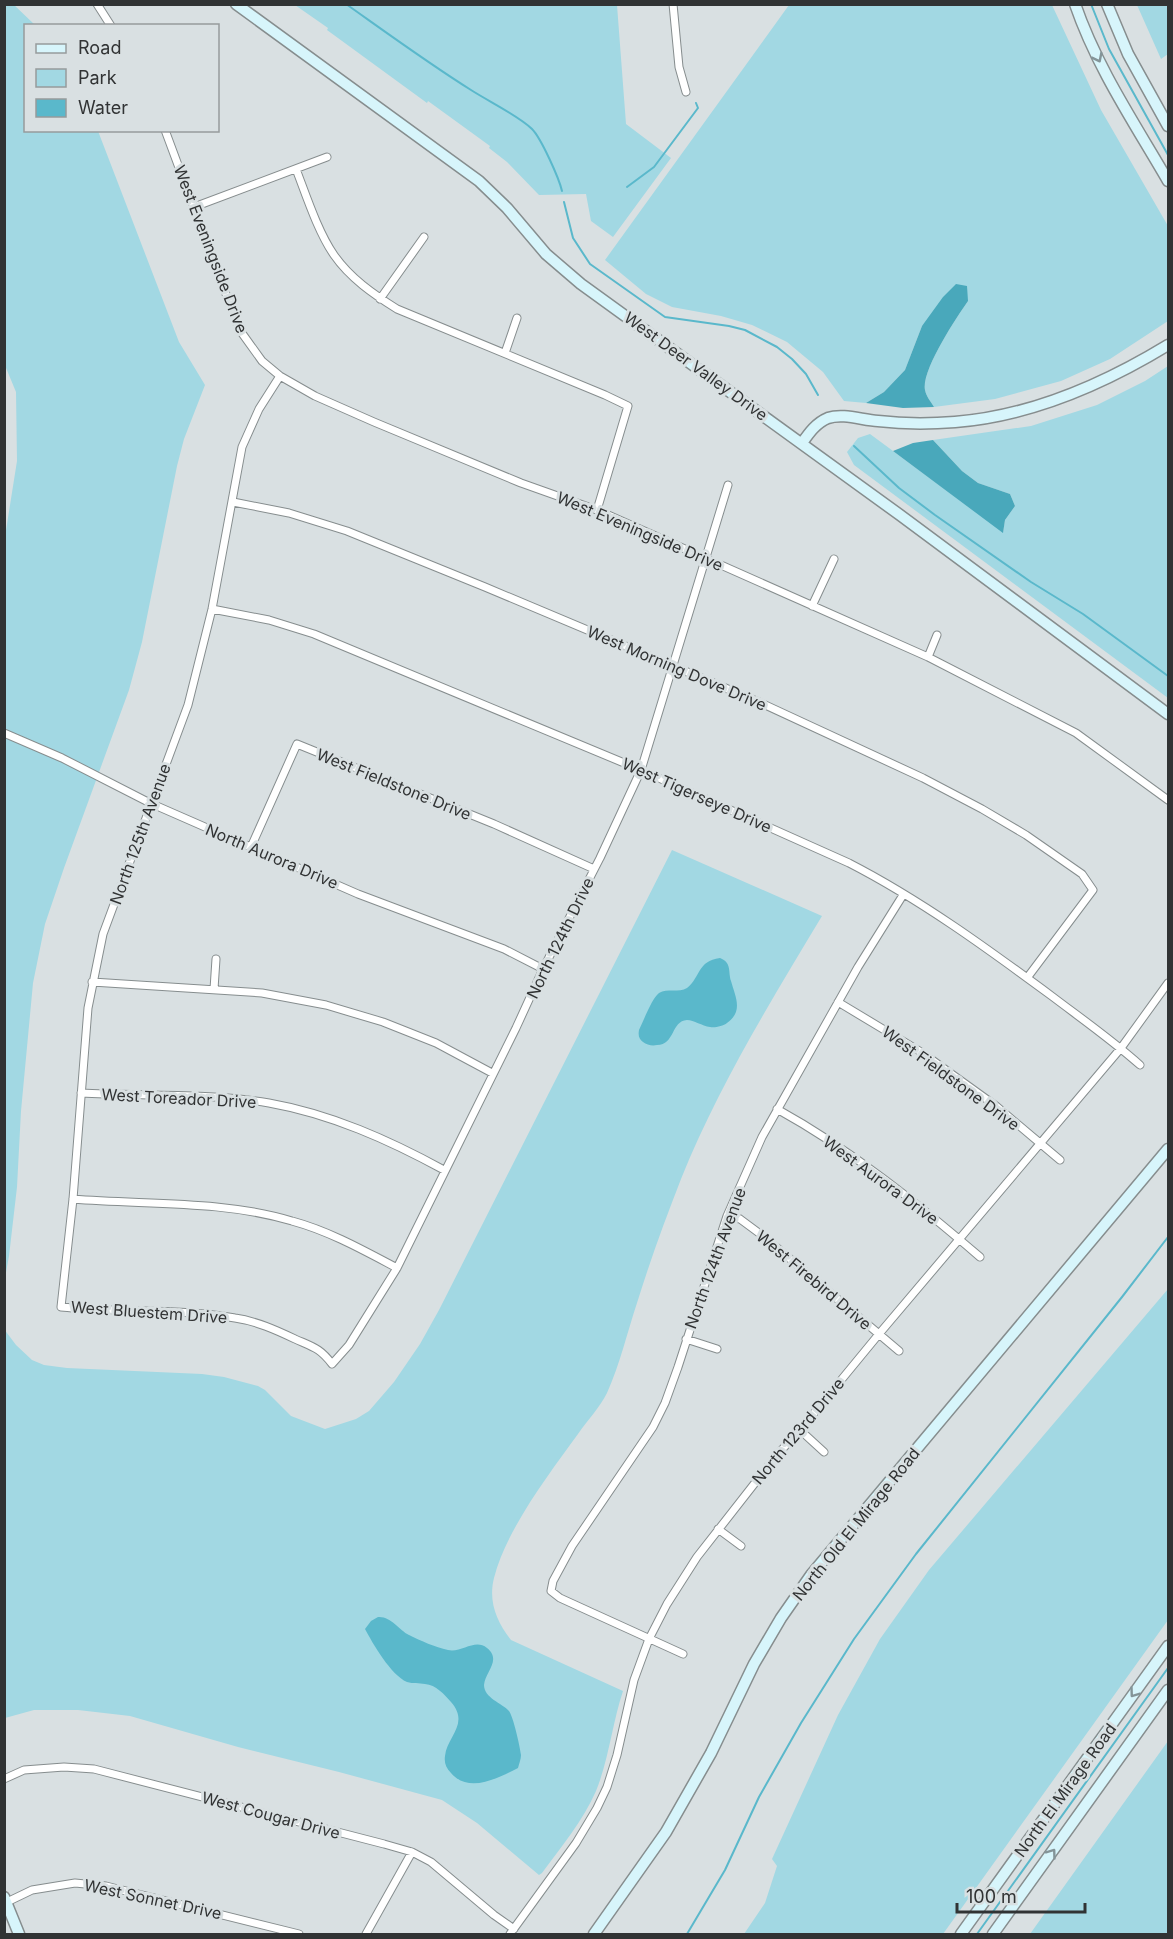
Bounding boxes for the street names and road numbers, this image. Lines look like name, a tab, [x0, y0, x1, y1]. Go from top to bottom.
street label: West Eveningside Drive	[170, 162, 252, 336]
street label: West Deer Valley Drive	[620, 307, 772, 425]
street label: West Eveningside Drive	[554, 487, 726, 575]
street label: West Morning Dove Drive	[584, 621, 770, 715]
street label: West Fieldstone Drive	[314, 744, 474, 824]
street label: West Tigerseye Drive	[619, 753, 775, 837]
street label: North 125th Avenue	[105, 761, 175, 907]
street label: North Aurora Drive	[203, 819, 341, 893]
street label: North 124th Drive	[522, 874, 598, 1002]
street label: West Fieldstone Drive	[878, 1021, 1024, 1135]
street label: West Toreador Drive	[101, 1084, 257, 1112]
street label: West Aurora Drive	[819, 1131, 943, 1229]
street label: North 124th Avenue	[680, 1185, 750, 1331]
street label: West Firebird Drive	[752, 1226, 876, 1334]
street label: West Bluestem Drive	[70, 1297, 228, 1327]
street label: North 123rd Drive	[748, 1374, 848, 1488]
street label: North Old El Mirage Road	[788, 1443, 924, 1605]
street label: North El Mirage Road	[1010, 1719, 1120, 1861]
street label: West Cougar Drive	[200, 1787, 342, 1843]
street label: West Sonnet Drive	[82, 1875, 224, 1923]

